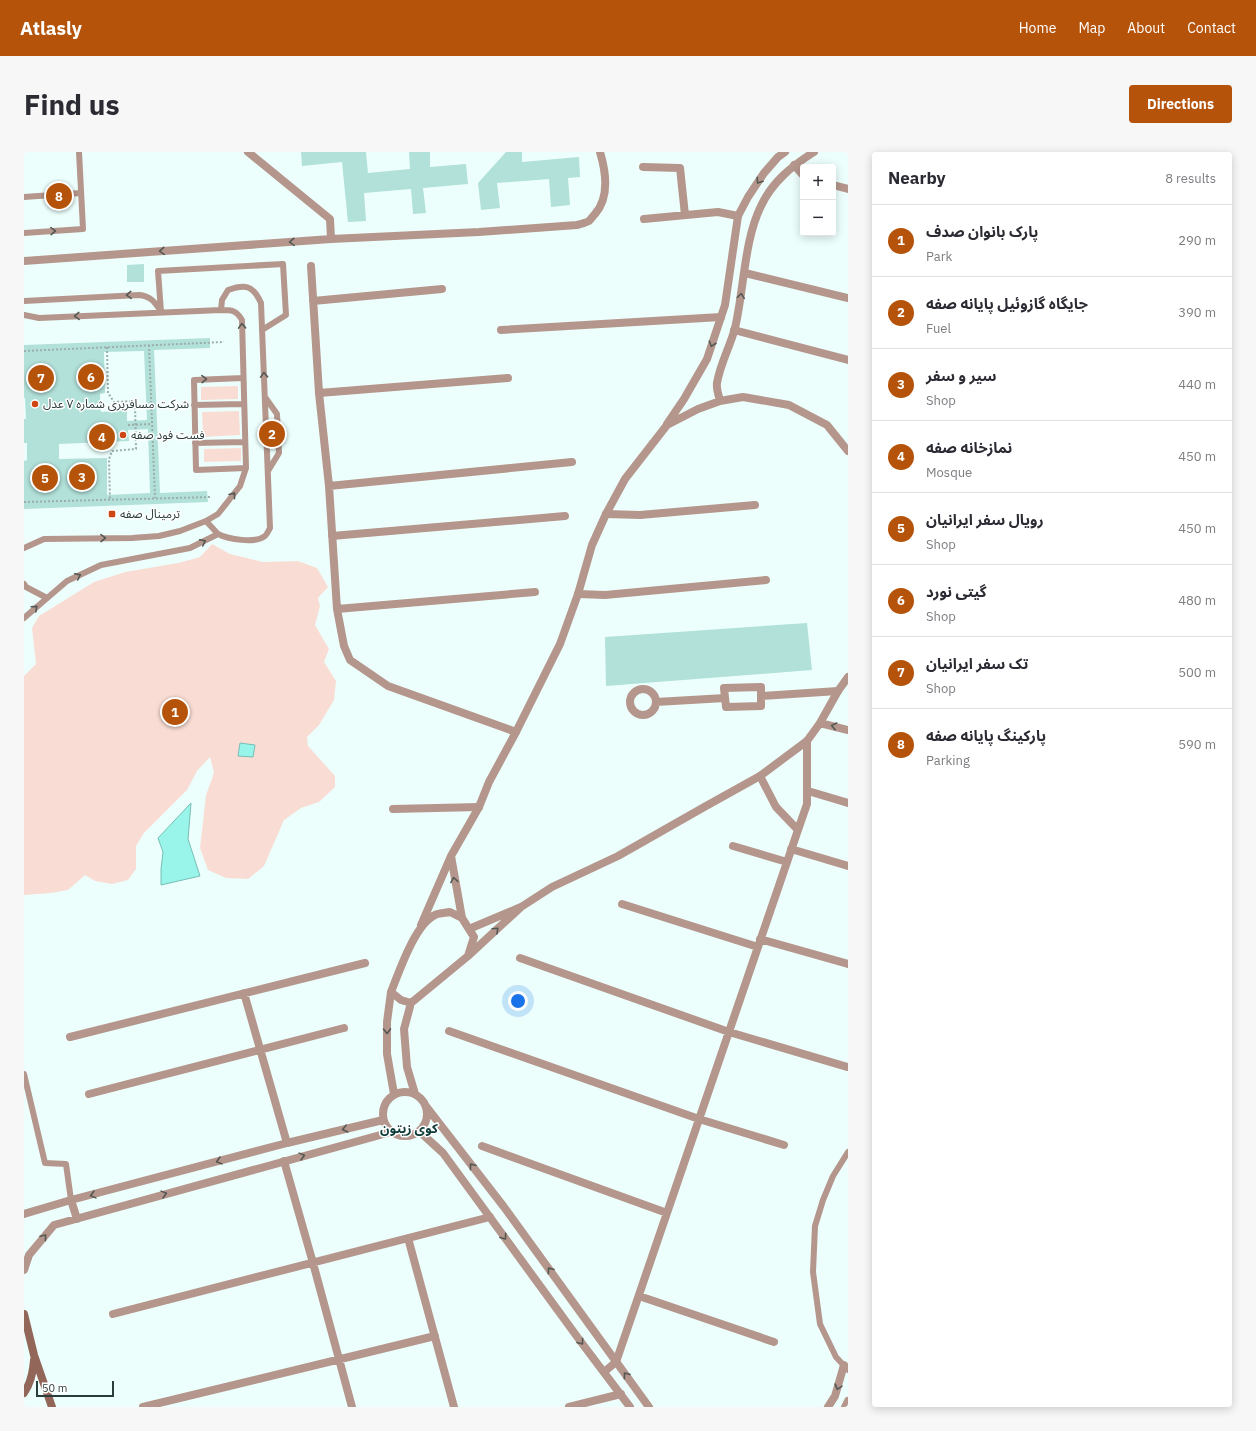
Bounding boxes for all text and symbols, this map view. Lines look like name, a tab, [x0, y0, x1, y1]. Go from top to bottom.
text: Atlasly	[20, 16, 82, 40]
text: Home	[1019, 19, 1056, 37]
text: Map	[1078, 19, 1105, 37]
text: About	[1127, 19, 1165, 37]
text: Contact	[1187, 19, 1236, 37]
button: Directions	[1129, 85, 1232, 123]
text: Find us	[24, 86, 120, 123]
map controls	[800, 164, 836, 236]
button: +	[800, 164, 836, 200]
text: Nearby	[888, 167, 946, 189]
text: 8 results	[1165, 170, 1216, 187]
one-way arrow	[757, 176, 764, 183]
pin: 8	[46, 181, 72, 211]
button: −	[800, 200, 836, 236]
text: پارک بانوان صدف	[926, 222, 1038, 241]
one-way arrow	[50, 227, 56, 235]
text: 1	[897, 232, 905, 249]
text: 290 m	[1178, 232, 1216, 249]
one-way arrow	[289, 237, 295, 246]
one-way arrow	[159, 247, 166, 256]
text: Park	[926, 248, 952, 265]
one-way arrow	[126, 291, 132, 300]
one-way arrow	[736, 293, 745, 299]
text: جایگاه گازوئیل پایانه صفه	[926, 294, 1088, 313]
text: 2	[897, 304, 905, 321]
text: 390 m	[1178, 304, 1216, 321]
one-way arrow	[74, 312, 80, 321]
text: Fuel	[926, 320, 951, 337]
one-way arrow	[237, 323, 246, 329]
one-way arrow	[708, 340, 717, 347]
pin: 6	[78, 362, 104, 392]
pin: 7	[28, 363, 54, 393]
text: سیر و سفر	[926, 366, 997, 385]
one-way arrow	[259, 372, 268, 378]
one-way arrow	[201, 375, 207, 384]
text: 3	[897, 376, 905, 393]
text: 440 m	[1178, 376, 1216, 393]
text: Shop	[926, 392, 956, 409]
place label: شرکت مسافربری شماره ۷ عدل	[43, 396, 189, 411]
marker: شرکت مسافربری شماره ۷ عدل	[30, 399, 40, 409]
pin: 2	[259, 419, 285, 449]
pin: 4	[89, 422, 115, 452]
place label: فست فود صفه	[131, 427, 205, 442]
marker: فست فود صفه	[118, 430, 128, 440]
text: نمازخانه صفه	[926, 438, 1012, 457]
text: 4	[897, 448, 905, 465]
text: 450 m	[1178, 448, 1216, 465]
pin: 3	[69, 462, 95, 492]
pin: 5	[32, 463, 58, 493]
text: Mosque	[926, 464, 972, 481]
one-way arrow	[228, 492, 235, 499]
place label: ترمینال صفه	[120, 506, 180, 521]
marker: ترمینال صفه	[107, 509, 117, 519]
text: رویال سفر ایرانیان	[926, 510, 1044, 529]
text: 5	[897, 520, 905, 537]
text: 450 m	[1178, 520, 1216, 537]
one-way arrow	[100, 534, 106, 542]
text: Shop	[926, 536, 956, 553]
one-way arrow	[199, 539, 206, 547]
one-way arrow	[74, 573, 82, 581]
text: گیتی نورد	[926, 582, 987, 601]
text: 6	[897, 592, 905, 609]
text: 480 m	[1178, 592, 1216, 609]
one-way arrow	[31, 606, 38, 613]
text: Shop	[926, 608, 956, 625]
text: تک سفر ایرانیان	[926, 654, 1028, 673]
text: 7	[897, 664, 905, 681]
text: 500 m	[1178, 664, 1216, 681]
text: Shop	[926, 680, 956, 697]
pin: 1	[162, 697, 188, 727]
one-way arrow	[831, 723, 837, 731]
text: پارکینگ پایانه صفه	[926, 726, 1046, 745]
text: 8	[897, 736, 905, 753]
text: 590 m	[1178, 736, 1216, 753]
text: Parking	[926, 752, 970, 769]
one-way arrow	[451, 877, 459, 883]
one-way arrow	[491, 927, 499, 934]
your location	[508, 991, 528, 1011]
one-way arrow	[383, 1028, 391, 1034]
district label: کوی زیتون	[380, 1120, 438, 1137]
one-way arrow	[342, 1125, 348, 1133]
one-way arrow	[299, 1152, 306, 1161]
one-way arrow	[216, 1156, 223, 1165]
one-way arrow	[470, 1163, 477, 1170]
one-way arrow	[90, 1190, 97, 1198]
one-way arrow	[160, 1190, 167, 1199]
one-way arrow	[500, 1233, 507, 1240]
one-way arrow	[39, 1235, 46, 1242]
one-way arrow	[547, 1267, 555, 1274]
one-way arrow	[576, 1338, 583, 1345]
one-way arrow	[624, 1373, 631, 1380]
scale bar	[36, 1379, 114, 1398]
text: 50 m	[42, 1381, 67, 1395]
one-way arrow	[834, 1383, 843, 1390]

